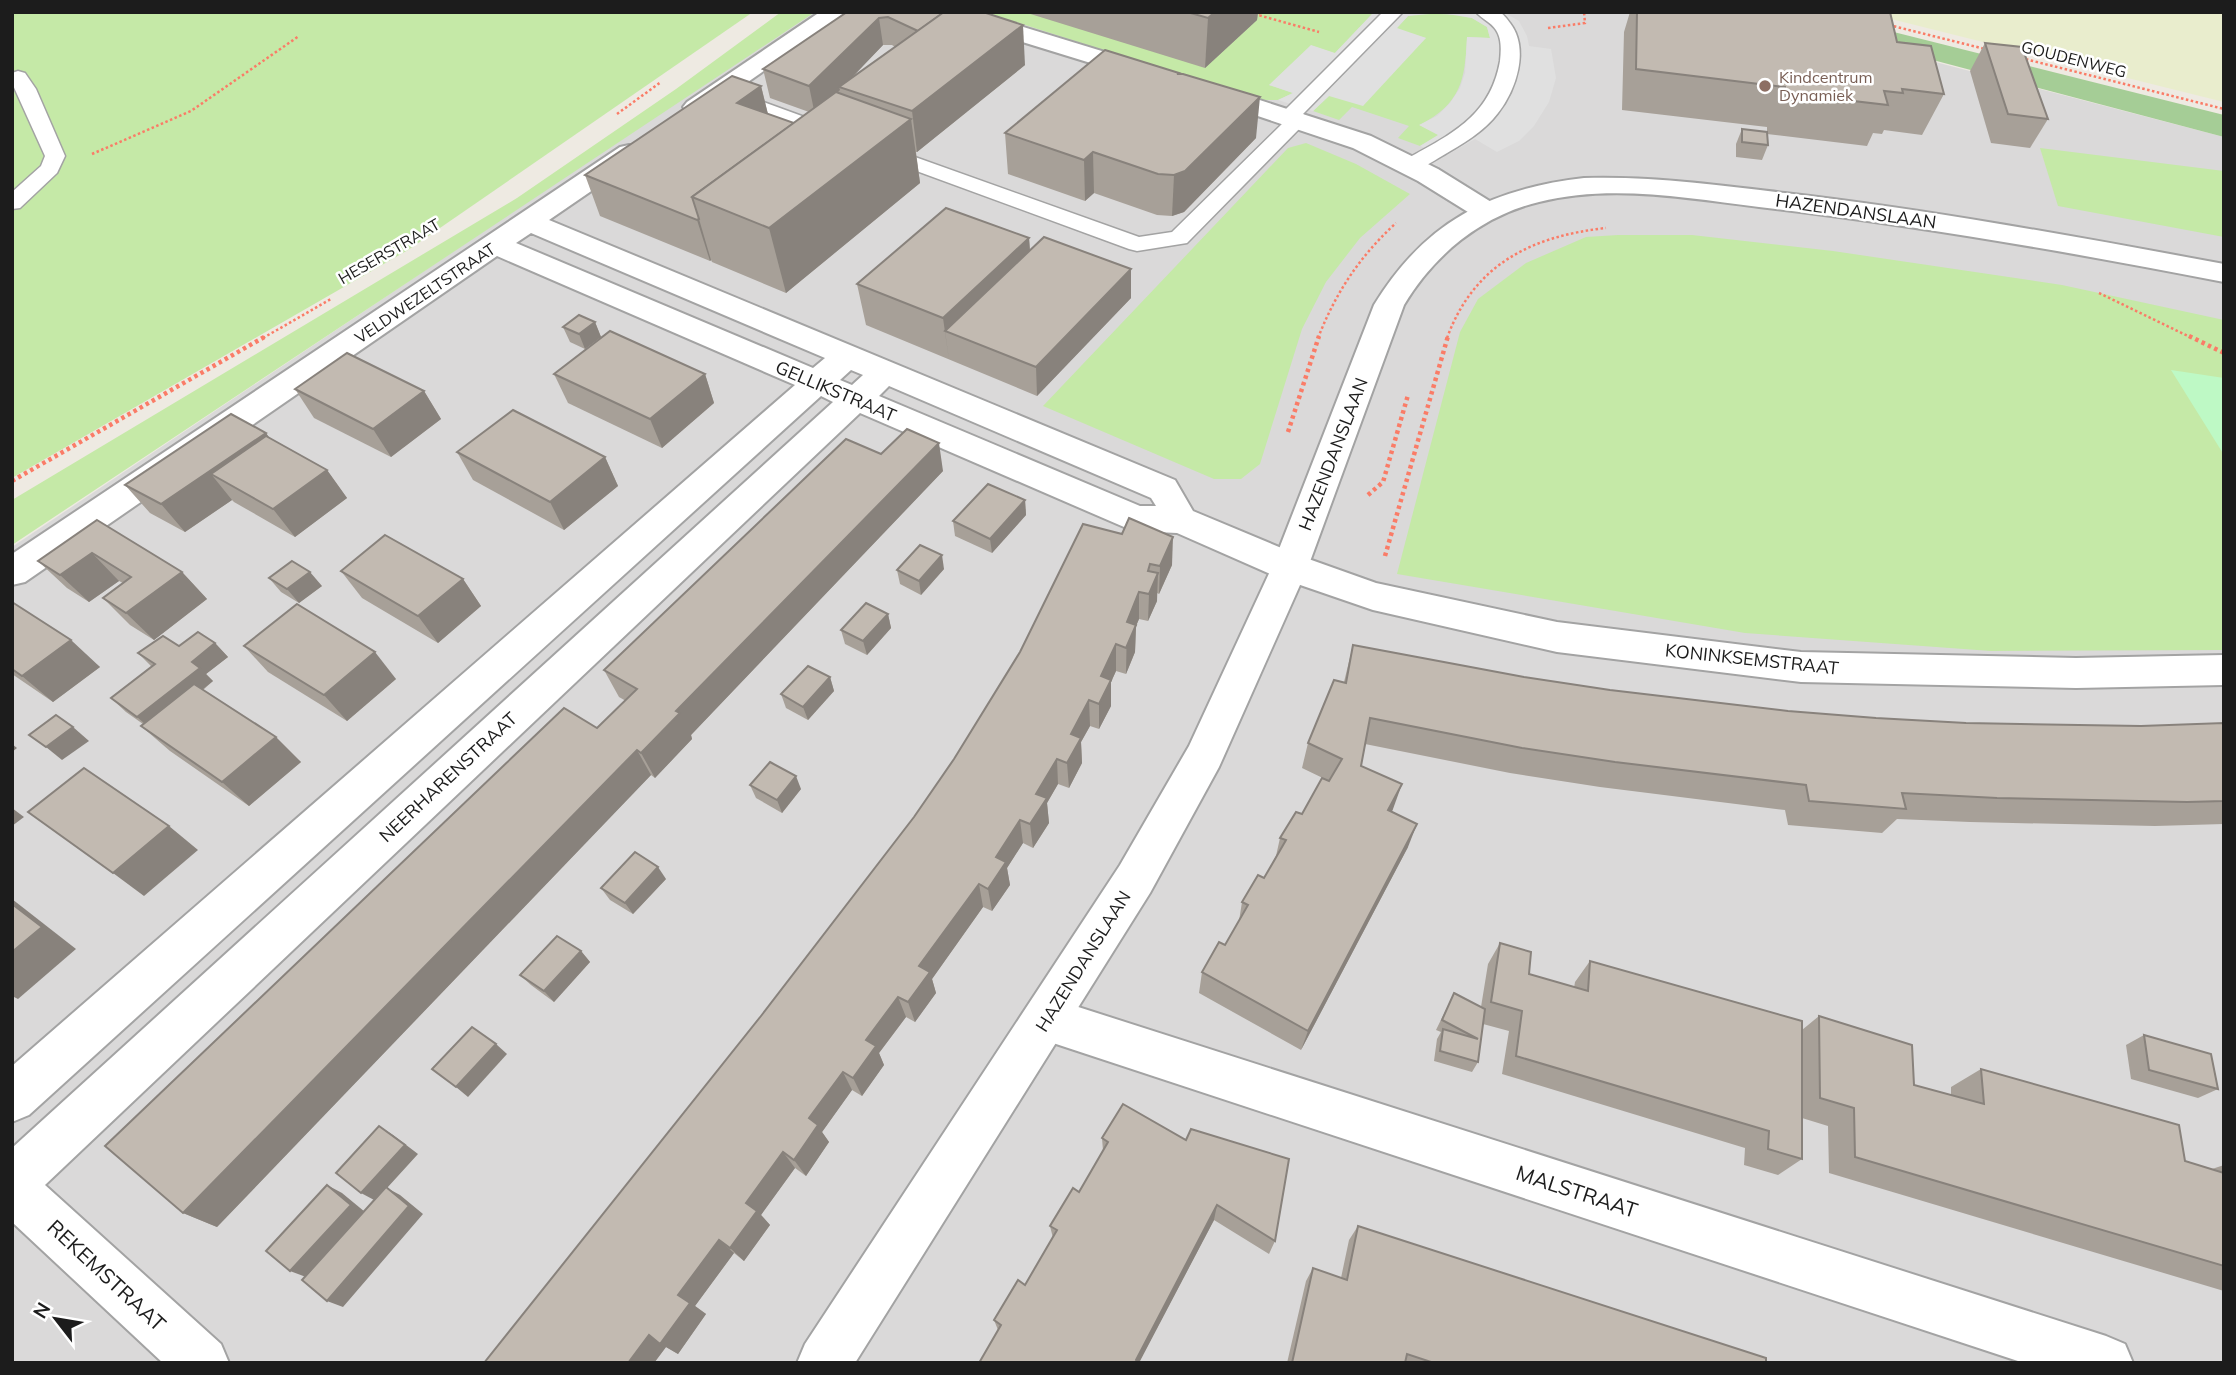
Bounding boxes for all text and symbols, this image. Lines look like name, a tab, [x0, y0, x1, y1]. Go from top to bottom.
street label: GOUDENWEG	[2019, 36, 2129, 82]
place label: Kindcentrum Dynamiek	[1779, 67, 1872, 105]
marker: Kindcentrum Dynamiek	[1757, 78, 1773, 94]
street label: HAZENDANSLAAN	[1774, 188, 1938, 234]
street label: HESERSTRAAT	[335, 214, 444, 288]
street label: VELDWEZELTSTRAAT	[351, 238, 499, 348]
street label: GELLIKSTRAAT	[772, 355, 900, 427]
street label: HAZENDANSLAAN	[1293, 374, 1373, 534]
street label: KONINKSEMSTRAAT	[1664, 638, 1840, 680]
street label: NEERHARENSTRAAT	[374, 707, 522, 847]
street label: HAZENDANSLAAN	[1030, 886, 1136, 1036]
street label: MALSTRAAT	[1513, 1159, 1641, 1223]
street label: REKEMSTRAAT	[42, 1214, 172, 1337]
north arrow	[21, 1284, 91, 1354]
text: N	[27, 1298, 55, 1323]

